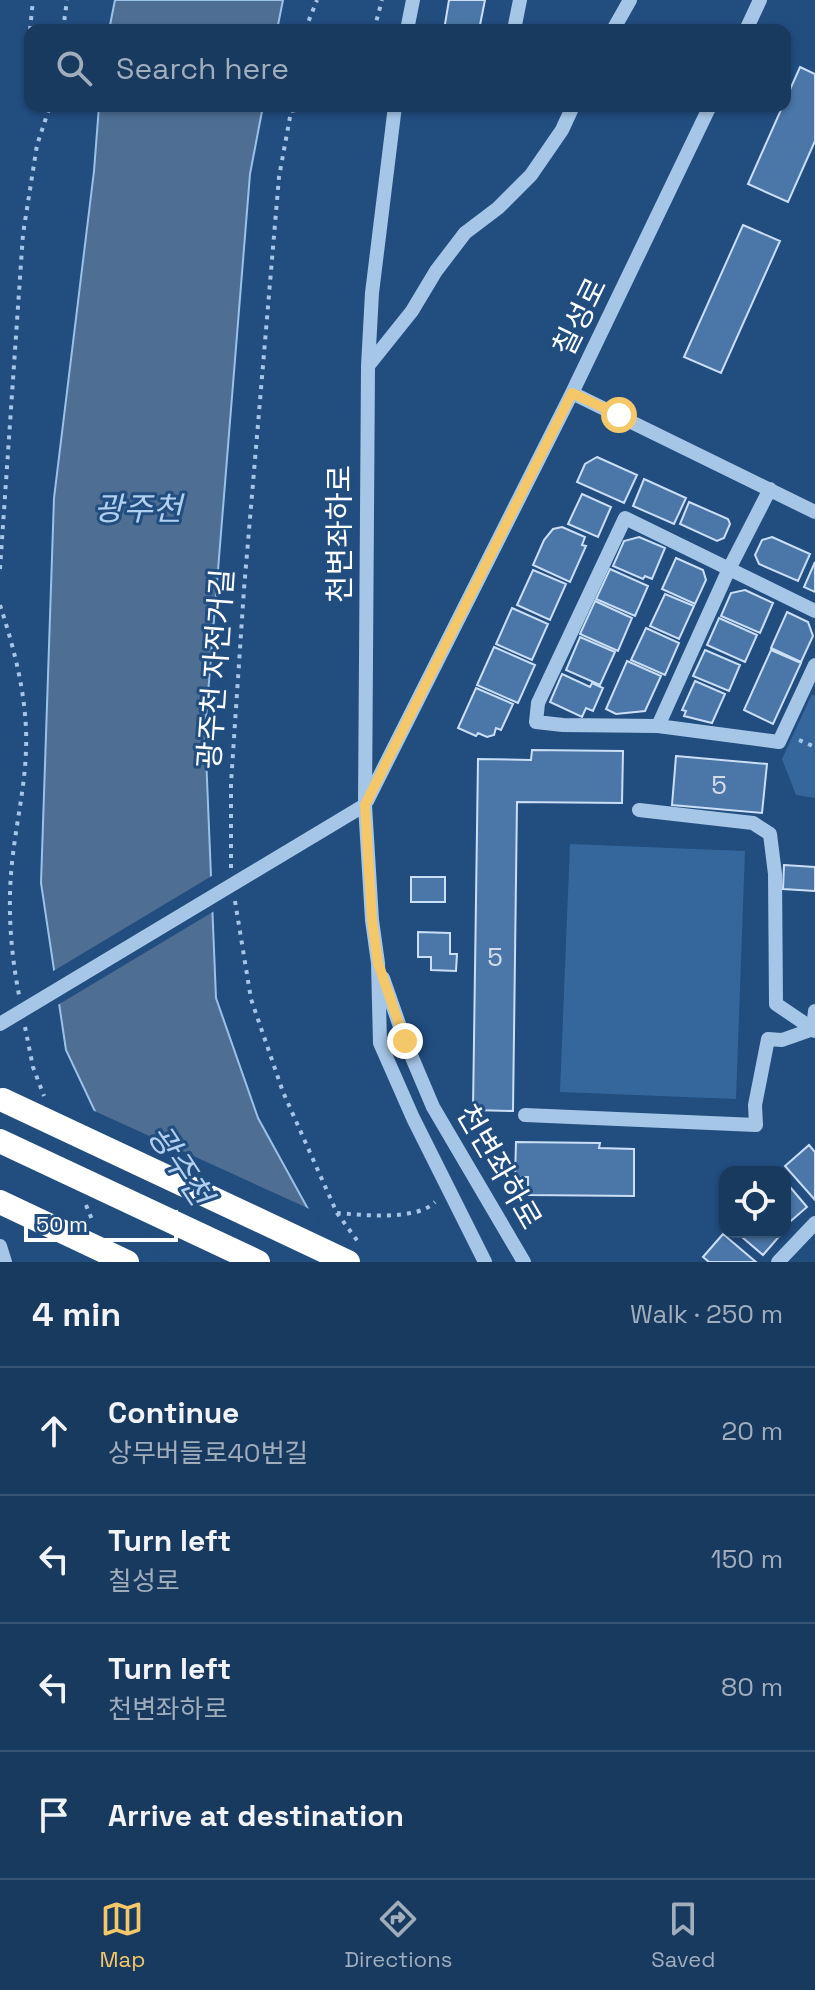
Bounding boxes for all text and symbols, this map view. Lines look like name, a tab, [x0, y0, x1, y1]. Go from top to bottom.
search box	[24, 24, 791, 112]
icon: search	[52, 46, 96, 90]
text: Search here	[116, 49, 289, 88]
street label: 칠성로	[544, 271, 615, 363]
route start	[601, 397, 637, 433]
street label: 천변좌하로	[320, 465, 359, 603]
water label: 광주천	[94, 489, 186, 529]
street label: 광주천 자전거길	[189, 567, 242, 771]
house number: 5	[711, 768, 727, 802]
house number: 5	[487, 940, 503, 974]
route end	[387, 1023, 423, 1059]
street label: 천변좌하로	[448, 1097, 551, 1236]
water label: 광주천	[139, 1117, 223, 1216]
map controls	[719, 1166, 791, 1238]
button: locate	[719, 1166, 791, 1238]
scale bar	[24, 1206, 178, 1242]
text: 50 m	[36, 1210, 88, 1238]
text: 4 min	[32, 1293, 121, 1336]
text: Walk · 250 m	[630, 1297, 783, 1331]
text: Continue	[108, 1393, 239, 1432]
icon: ahead	[32, 1409, 76, 1453]
text: 20 m	[722, 1414, 783, 1448]
text: 상무버들로40번길	[108, 1436, 308, 1470]
text: Turn left	[108, 1521, 231, 1560]
icon: left	[32, 1537, 76, 1581]
text: 150 m	[711, 1542, 783, 1576]
text: 칠성로	[108, 1564, 180, 1598]
text: Turn left	[108, 1649, 231, 1688]
icon: left	[32, 1665, 76, 1709]
text: 80 m	[721, 1670, 783, 1704]
text: 천변좌하로	[108, 1692, 228, 1726]
icon: arrive	[32, 1793, 76, 1837]
text: Arrive at destination	[108, 1796, 404, 1835]
tab: Map	[100, 1897, 145, 1973]
tab: Directions	[344, 1897, 452, 1973]
tab: Saved	[651, 1897, 715, 1973]

